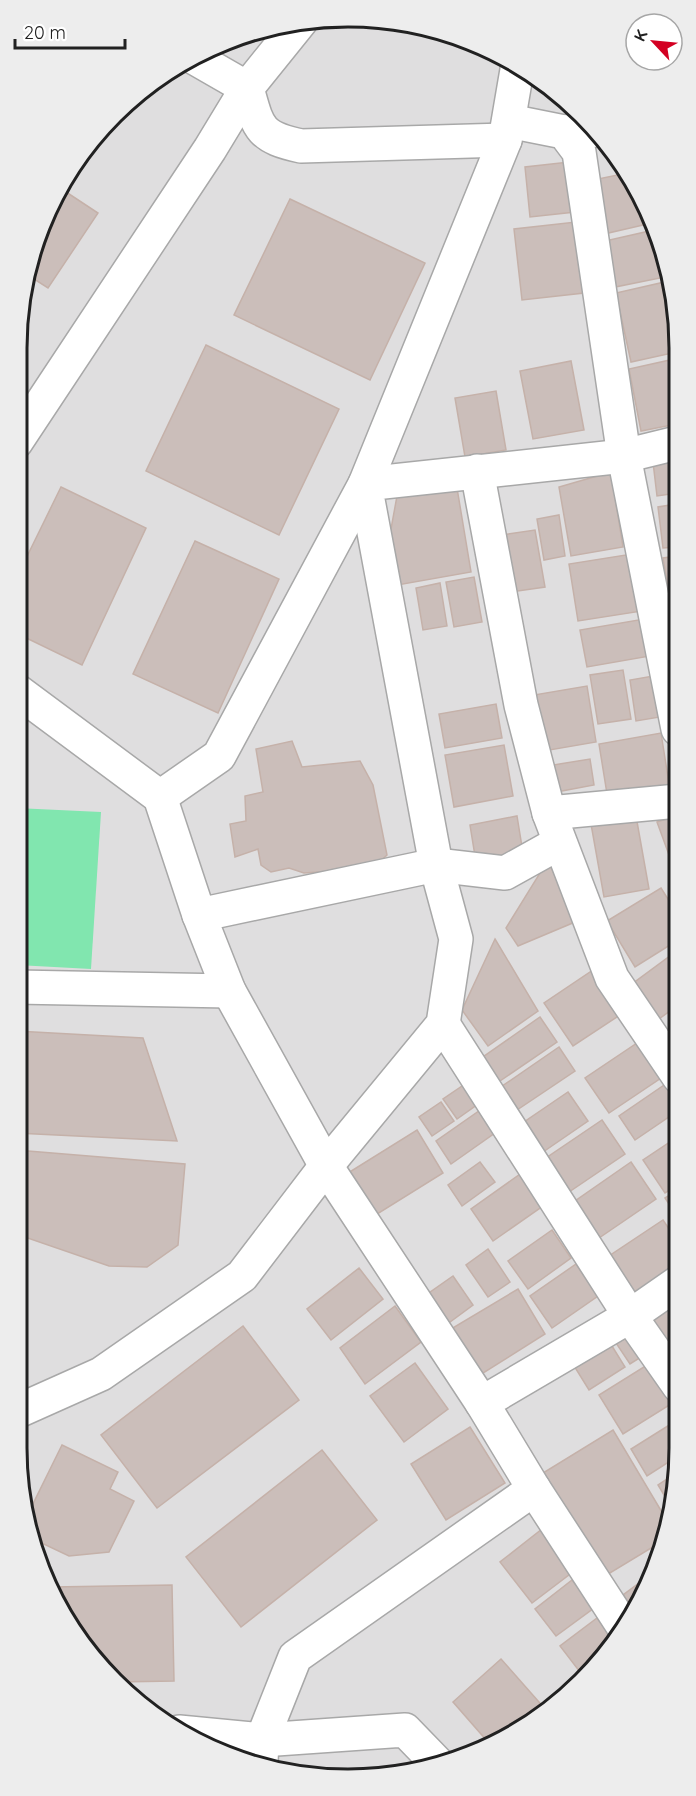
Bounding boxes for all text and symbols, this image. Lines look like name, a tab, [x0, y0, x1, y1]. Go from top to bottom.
scale bar	[15, 12, 124, 50]
north arrow	[624, 12, 684, 72]
text: 20 m	[24, 21, 66, 44]
text: K	[629, 26, 652, 45]

